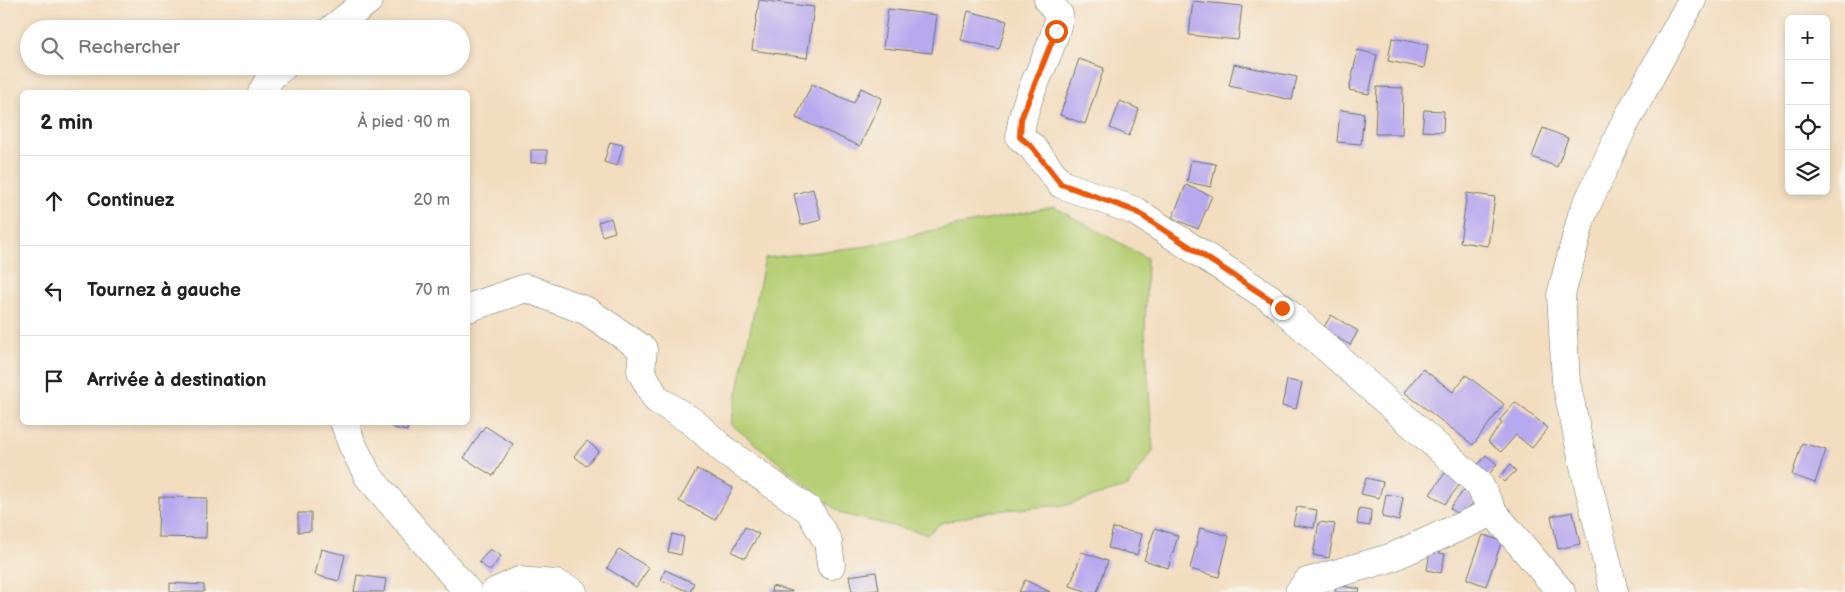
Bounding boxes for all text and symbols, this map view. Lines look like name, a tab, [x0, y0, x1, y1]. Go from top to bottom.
map controls	[1785, 15, 1830, 195]
button: +	[1785, 15, 1830, 60]
search box	[20, 20, 470, 75]
route start	[1045, 20, 1068, 43]
icon: search	[38, 34, 66, 62]
text: Rechercher	[78, 36, 180, 59]
button: −	[1785, 60, 1830, 105]
button: locate	[1785, 105, 1830, 150]
text: 2 min	[40, 110, 93, 135]
text: À pied · 90 m	[358, 113, 450, 132]
button: layers	[1785, 150, 1830, 195]
icon: ahead	[40, 187, 68, 215]
text: Continuez	[87, 189, 174, 212]
text: 20 m	[414, 191, 450, 210]
icon: left	[40, 277, 68, 305]
text: Tournez à gauche	[87, 279, 241, 302]
text: 70 m	[415, 281, 450, 300]
route end	[1271, 297, 1294, 320]
icon: arrive	[40, 367, 68, 395]
text: Arrivée à destination	[87, 369, 266, 392]

